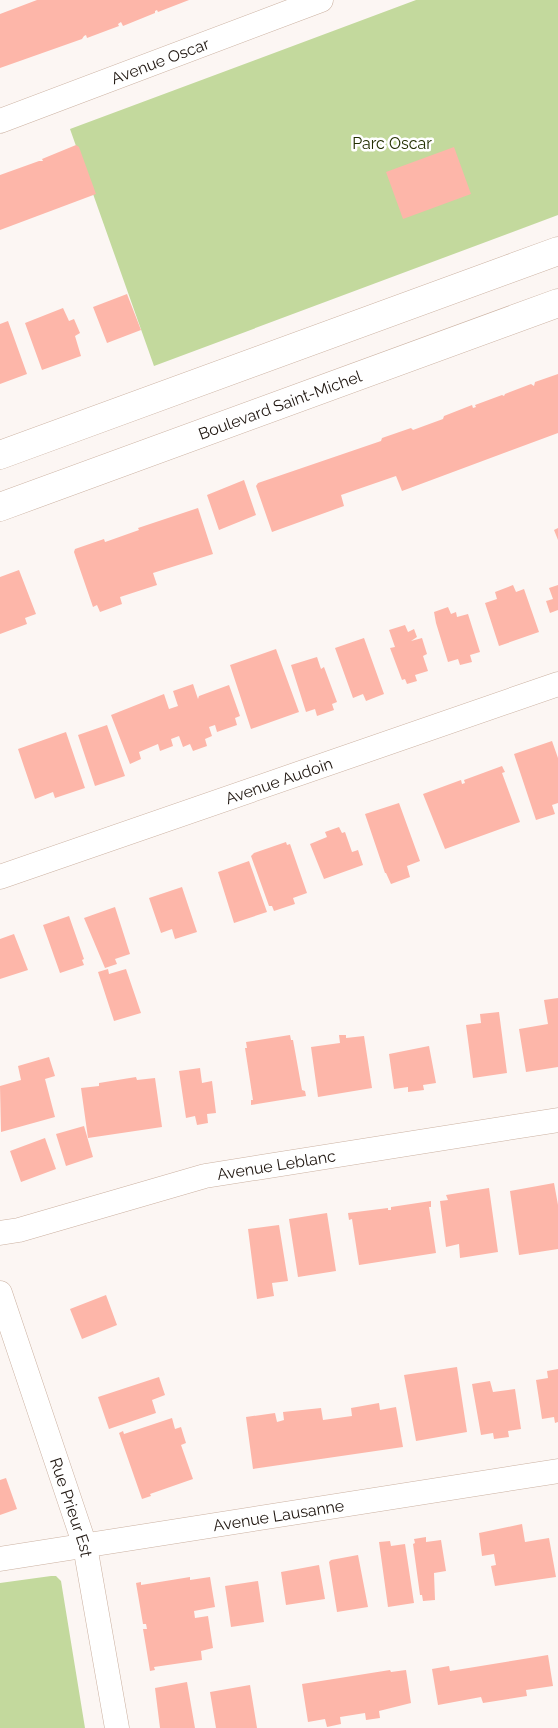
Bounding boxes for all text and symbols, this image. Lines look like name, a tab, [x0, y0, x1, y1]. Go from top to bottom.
street label: Avenue Oscar	[109, 34, 212, 88]
park label: Parc Oscar	[352, 134, 432, 153]
street label: Boulevard Saint-Michel	[196, 366, 365, 444]
street label: Avenue Audoin	[223, 754, 335, 808]
street label: Avenue Leblanc	[216, 1146, 337, 1184]
street label: Rue Prieur Est	[46, 1455, 96, 1559]
street label: Avenue Lausanne	[212, 1496, 346, 1535]

